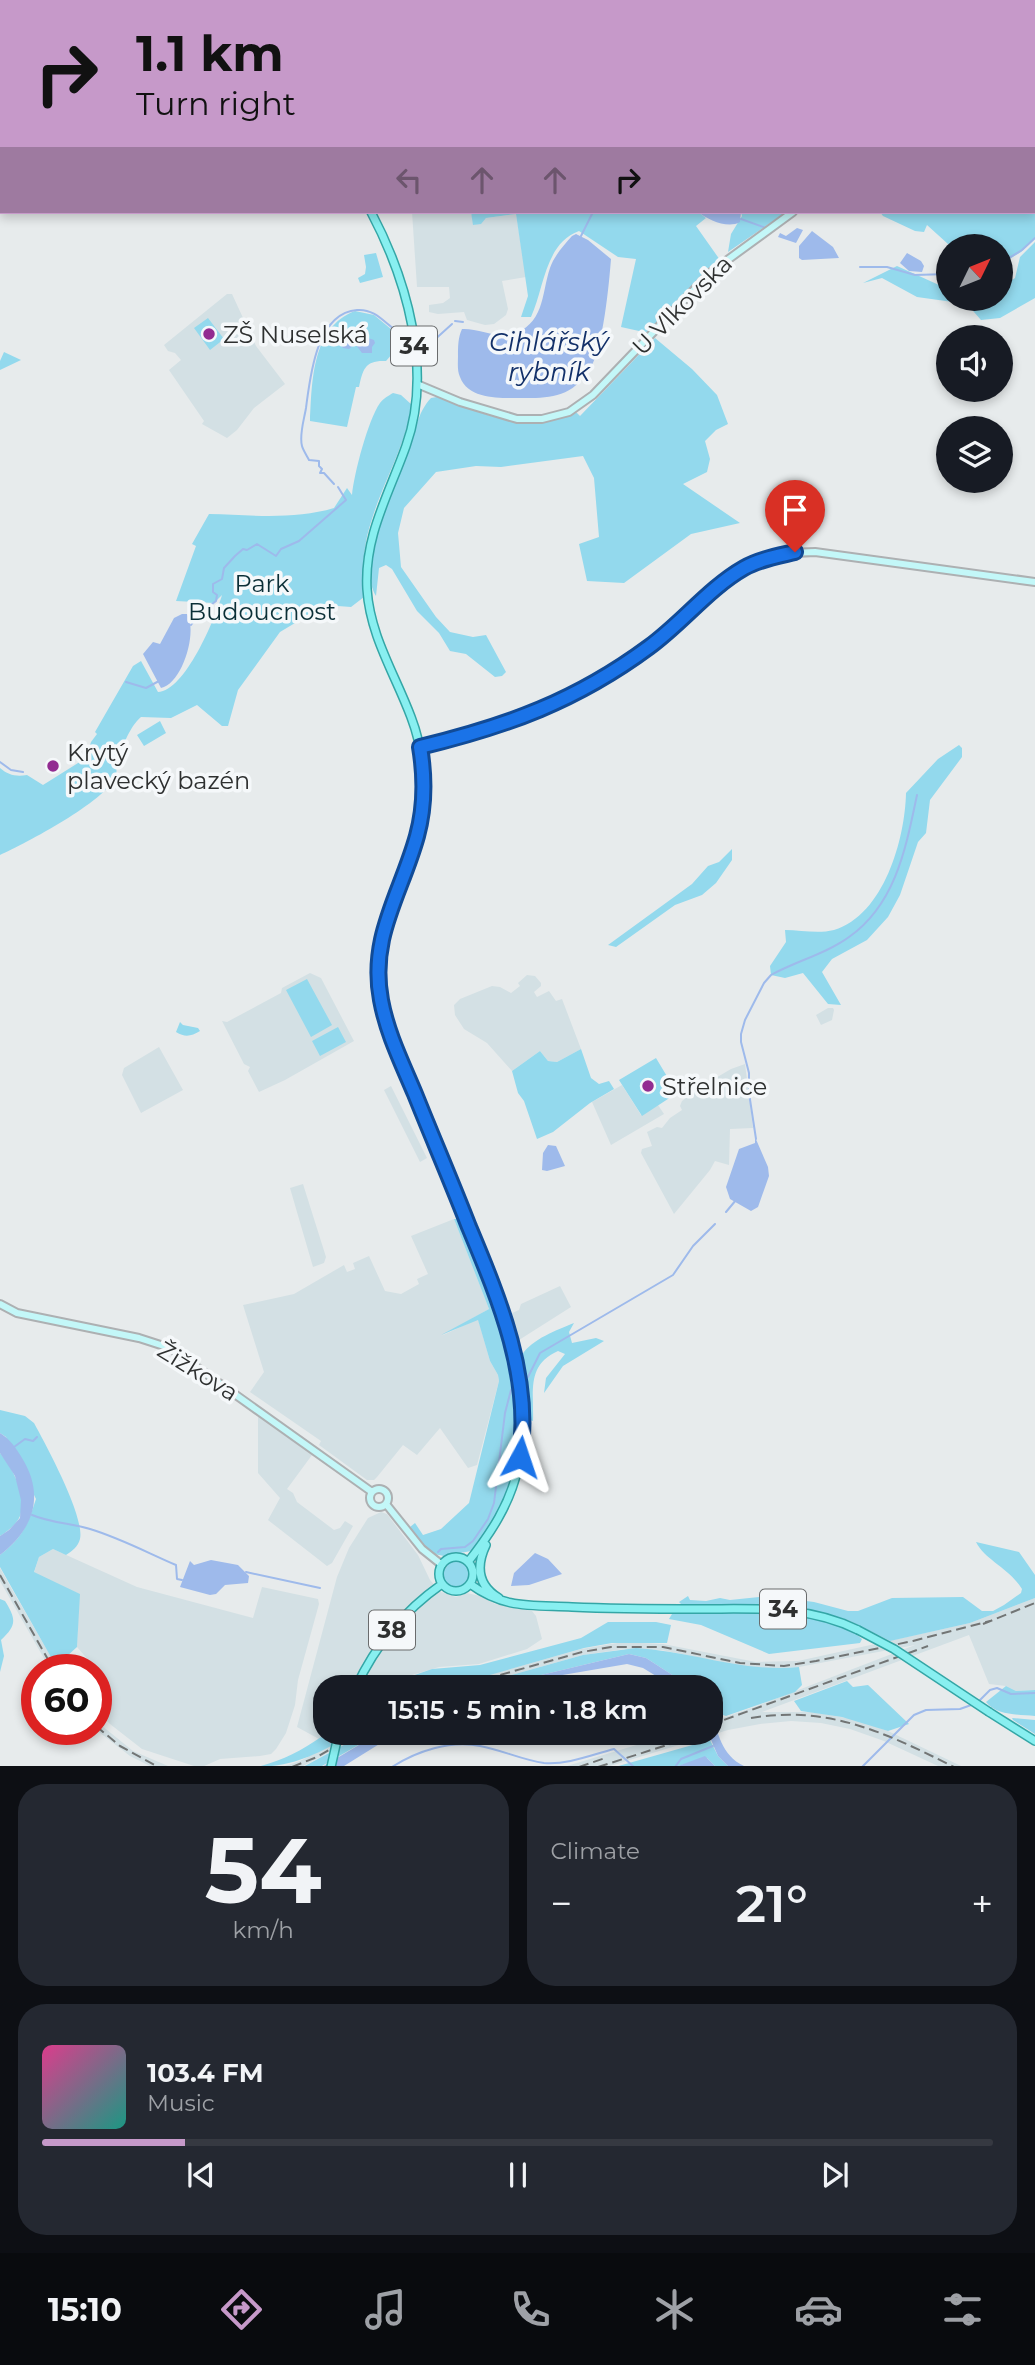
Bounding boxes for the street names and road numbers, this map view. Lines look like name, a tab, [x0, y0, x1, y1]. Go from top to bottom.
street label: U Vlkovska	[626, 249, 738, 361]
road number: 34	[391, 326, 437, 366]
street label: Žižkova	[152, 1335, 244, 1407]
road number: 34	[760, 1590, 806, 1628]
road number: 38	[369, 1610, 415, 1650]

